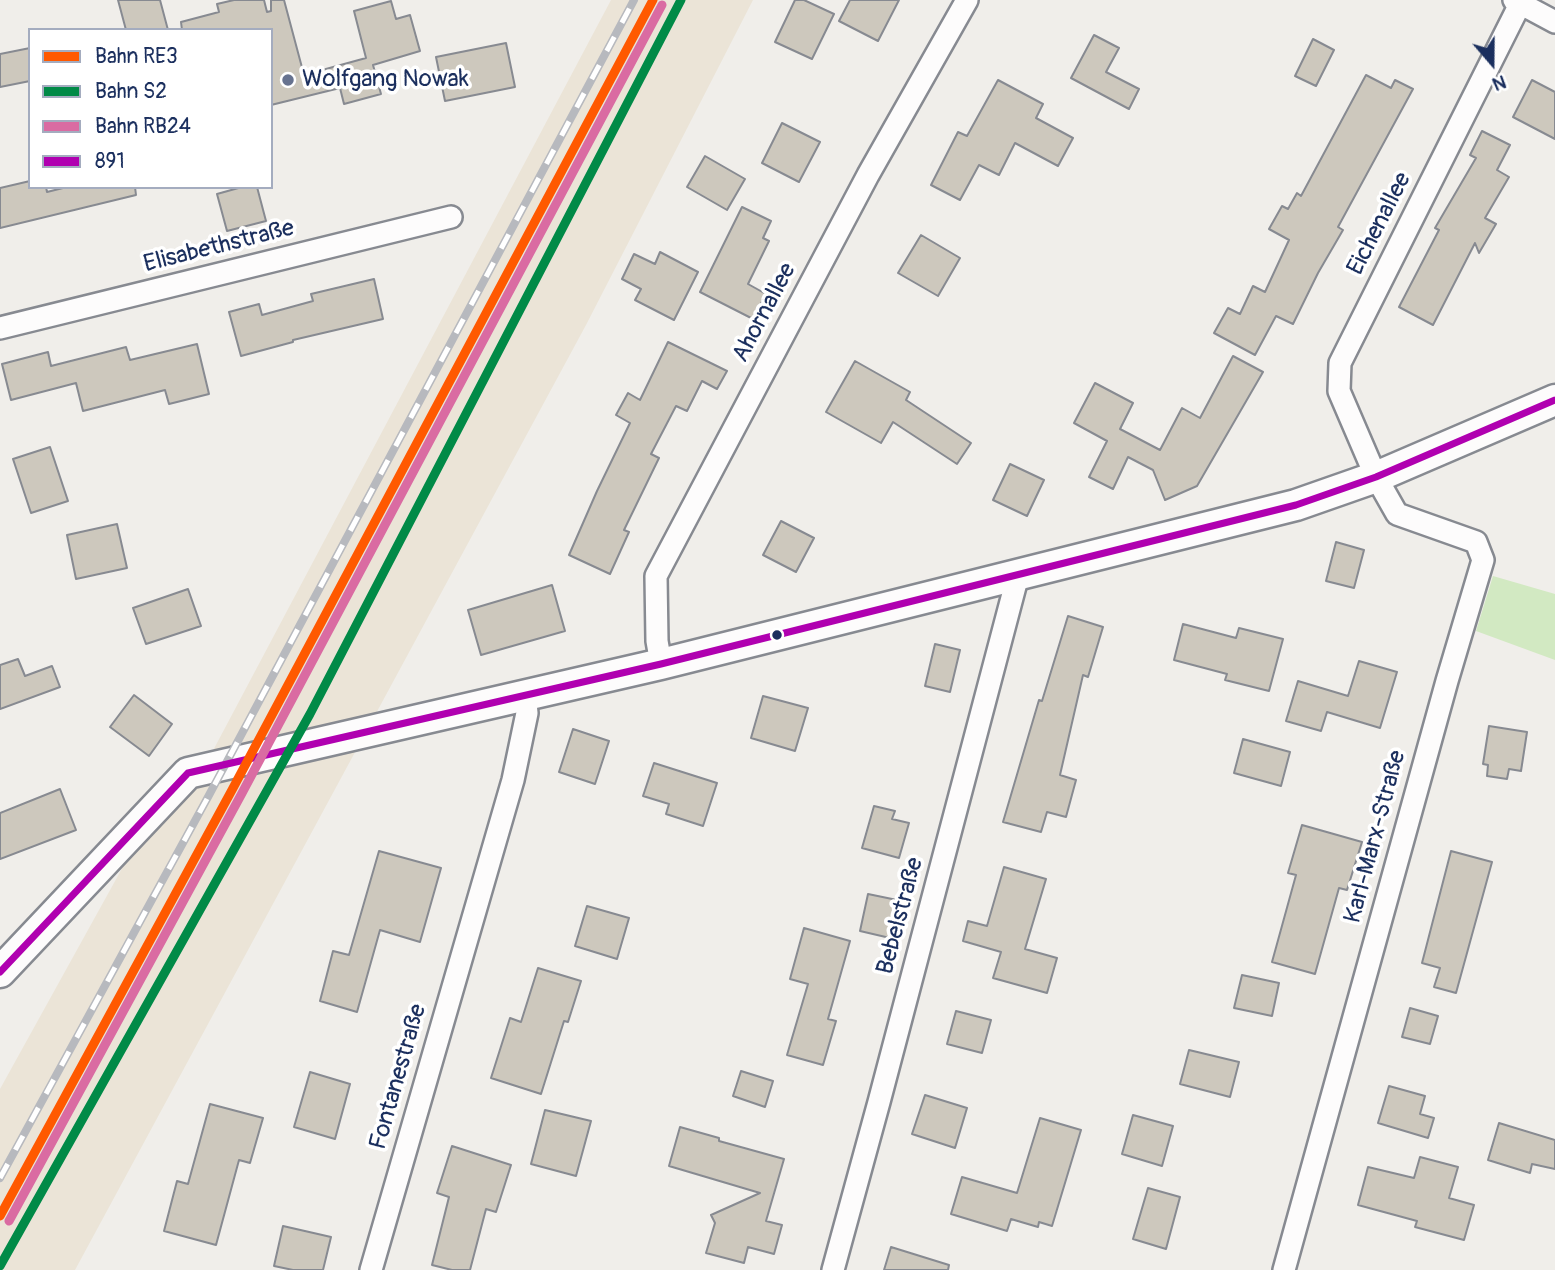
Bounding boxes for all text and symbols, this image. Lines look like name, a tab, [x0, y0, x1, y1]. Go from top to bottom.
legend	[28, 28, 273, 189]
north arrow	[1457, 28, 1527, 98]
text: Bahn RE3	[95, 43, 178, 70]
place label: Wolfgang Nowak	[302, 66, 469, 94]
text: N	[1489, 69, 1509, 96]
marker: Wolfgang Nowak	[280, 72, 296, 88]
text: Bahn S2	[95, 78, 167, 105]
text: Bahn RB24	[95, 113, 191, 140]
text: 891	[95, 148, 125, 175]
street label: Eichenallee	[1342, 168, 1418, 280]
street label: Elisabethstraße	[141, 214, 297, 280]
street label: Ahornallee	[727, 259, 803, 367]
unlabelled marker	[770, 628, 784, 642]
street label: Karl-Marx-Straße	[1339, 747, 1413, 927]
street label: Bebelstraße	[872, 854, 930, 978]
street label: Fontanestraße	[365, 1001, 433, 1153]

